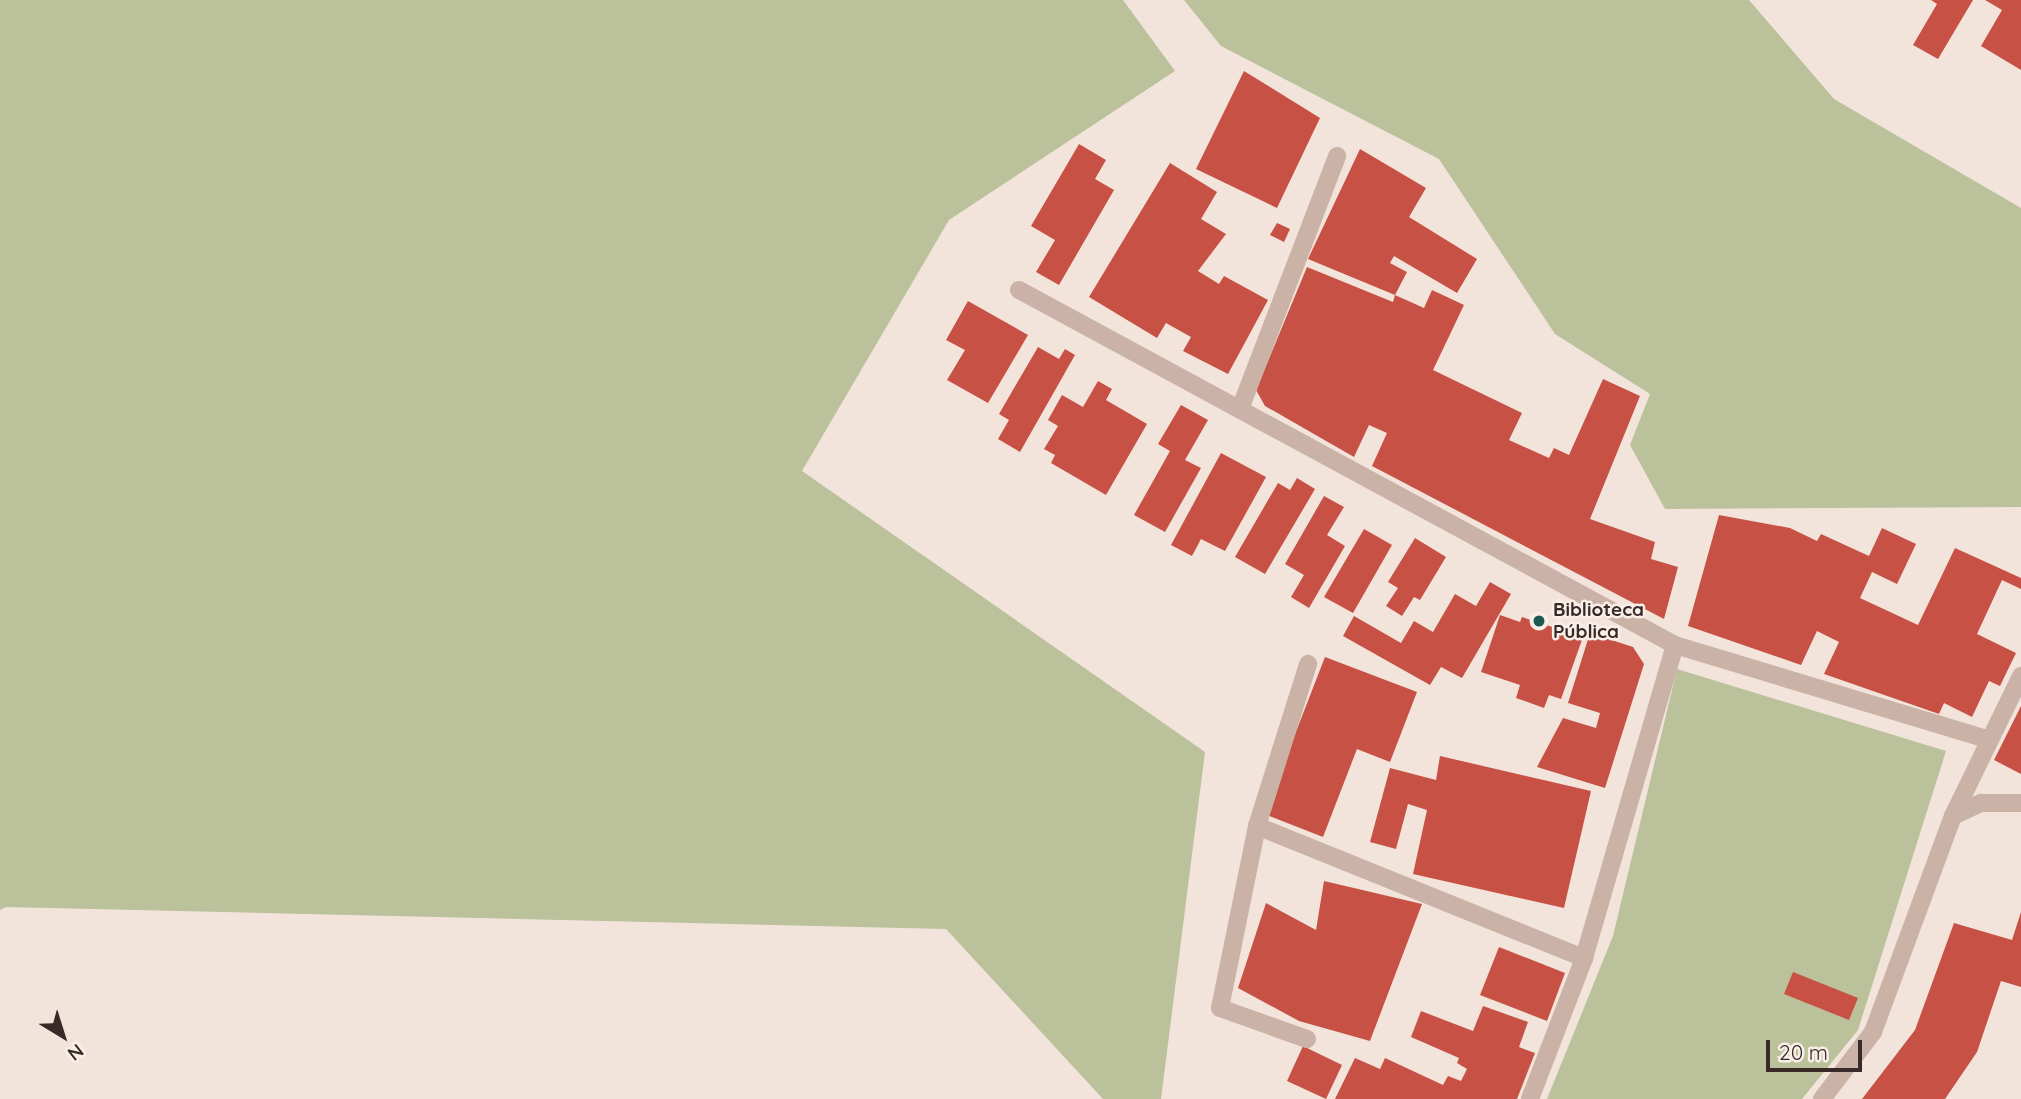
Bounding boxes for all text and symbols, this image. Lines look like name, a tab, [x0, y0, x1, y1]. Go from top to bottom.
place label: Biblioteca Pública	[1553, 599, 1644, 643]
marker: Biblioteca Pública	[1531, 613, 1547, 629]
north arrow	[28, 1001, 98, 1071]
scale bar	[1769, 1026, 1865, 1070]
text: N	[63, 1039, 89, 1066]
text: 20 m	[1779, 1039, 1828, 1065]

